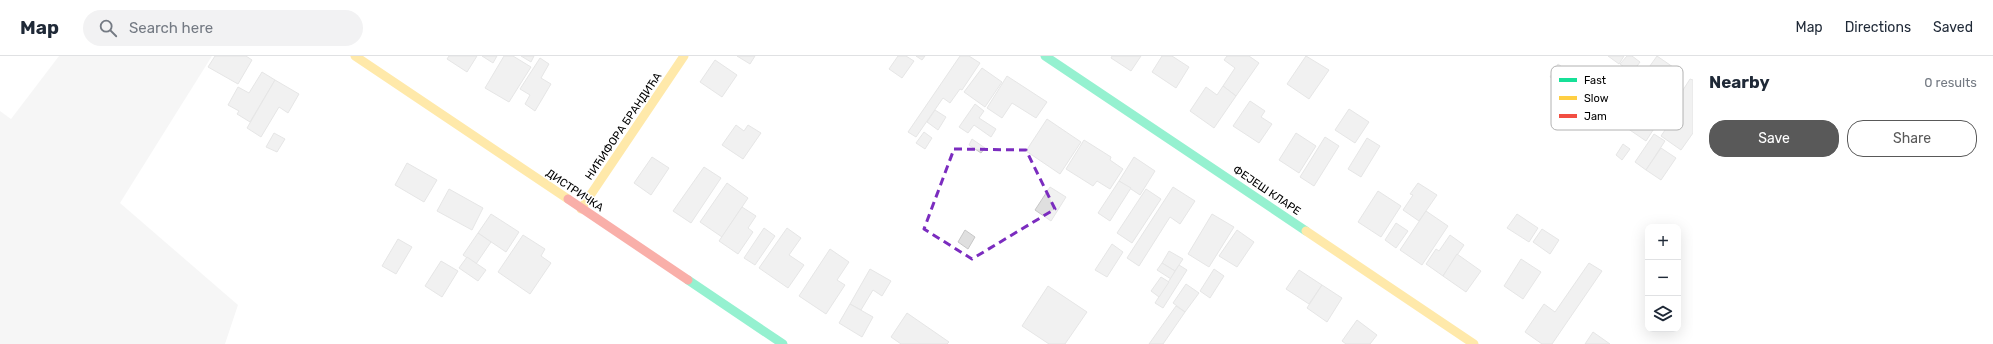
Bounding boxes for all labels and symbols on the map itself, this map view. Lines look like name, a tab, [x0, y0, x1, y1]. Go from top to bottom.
legend	[1551, 66, 1683, 130]
street label: НИЋИФОРА БРАНДИЋА	[583, 70, 665, 183]
text: Fast	[1584, 74, 1607, 87]
text: Slow	[1584, 92, 1609, 105]
text: Jam	[1584, 110, 1607, 123]
street label: ФЕЈЕШ КЛАРЕ	[1230, 163, 1303, 218]
street label: ДИСТРИЧКА	[544, 166, 606, 215]

